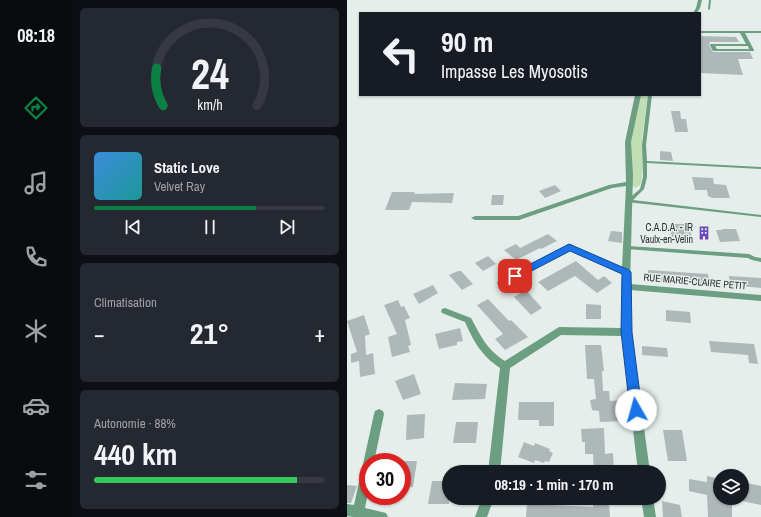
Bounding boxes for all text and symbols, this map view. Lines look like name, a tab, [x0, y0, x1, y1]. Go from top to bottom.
text: 08:18	[17, 23, 55, 48]
text: 90 m	[441, 23, 493, 61]
icon: left	[375, 28, 427, 80]
text: 24	[191, 45, 228, 101]
text: Impasse Les Myosotis	[441, 59, 588, 84]
icon: directions	[22, 94, 50, 122]
text: km/h	[197, 94, 222, 113]
text: Static Love	[154, 157, 220, 178]
icon: music	[22, 169, 50, 197]
text: Velvet Ray	[154, 178, 205, 195]
icon: previous	[122, 216, 144, 238]
icon: pause	[199, 216, 221, 238]
icon: next	[276, 216, 298, 238]
place label: C.A.D.A. - IR Vaulx-en-Velin	[640, 221, 693, 246]
building icon: C.A.D.A. - IR Vaulx-en-Velin	[696, 225, 712, 241]
icon: phone	[22, 243, 50, 271]
pin	[498, 259, 532, 293]
icon: arrive	[504, 265, 526, 287]
street label: RUE MARIE-CLAIRE PETIT	[643, 271, 747, 292]
text: Climatisation	[94, 294, 157, 311]
text: 21°	[190, 313, 229, 353]
icon: climate	[22, 317, 50, 345]
text: −	[94, 319, 105, 349]
text: +	[314, 319, 325, 349]
position arrow	[615, 389, 657, 431]
icon: car	[22, 392, 50, 420]
text: Autonomie · 88%	[94, 415, 176, 432]
text: 440 km	[94, 434, 177, 474]
speed limit sign: 30	[359, 453, 411, 505]
icon: filters	[22, 466, 50, 494]
map controls	[713, 469, 749, 505]
button: layers	[713, 469, 749, 505]
text: 08:19 · 1 min · 170 m	[495, 474, 613, 495]

